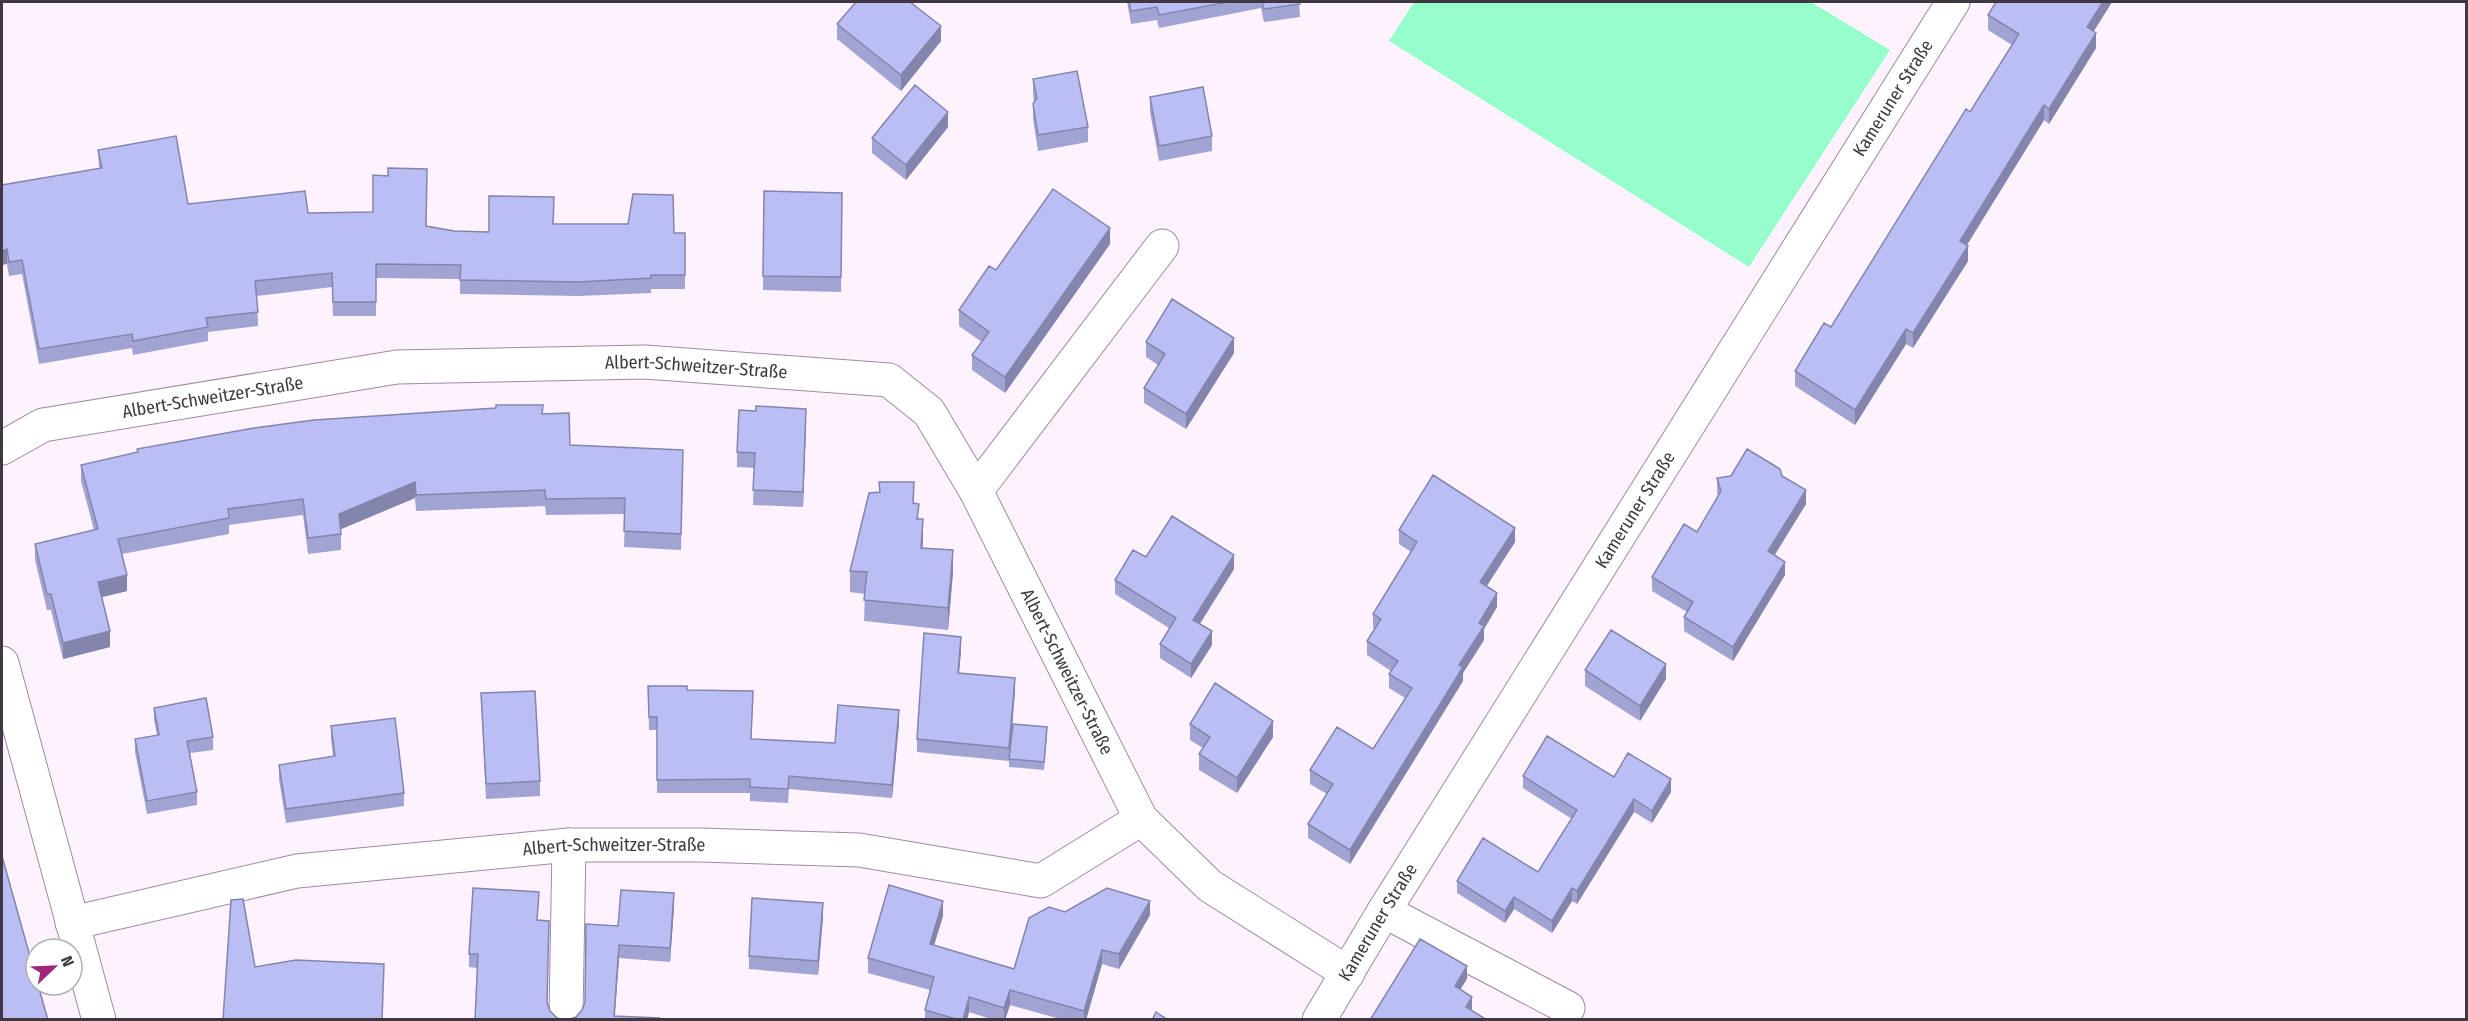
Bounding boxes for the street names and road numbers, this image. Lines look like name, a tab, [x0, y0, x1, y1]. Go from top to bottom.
street label: Kameruner Straße	[1848, 36, 1938, 160]
street label: Albert-Schweitzer-Straße	[605, 351, 788, 383]
street label: Albert-Schweitzer-Straße	[121, 372, 305, 423]
street label: Kameruner Straße	[1590, 447, 1680, 572]
street label: Albert-Schweitzer-Straße	[1016, 585, 1118, 759]
street label: Albert-Schweitzer-Straße	[522, 834, 706, 860]
street label: Kameruner Straße	[1334, 859, 1422, 985]

